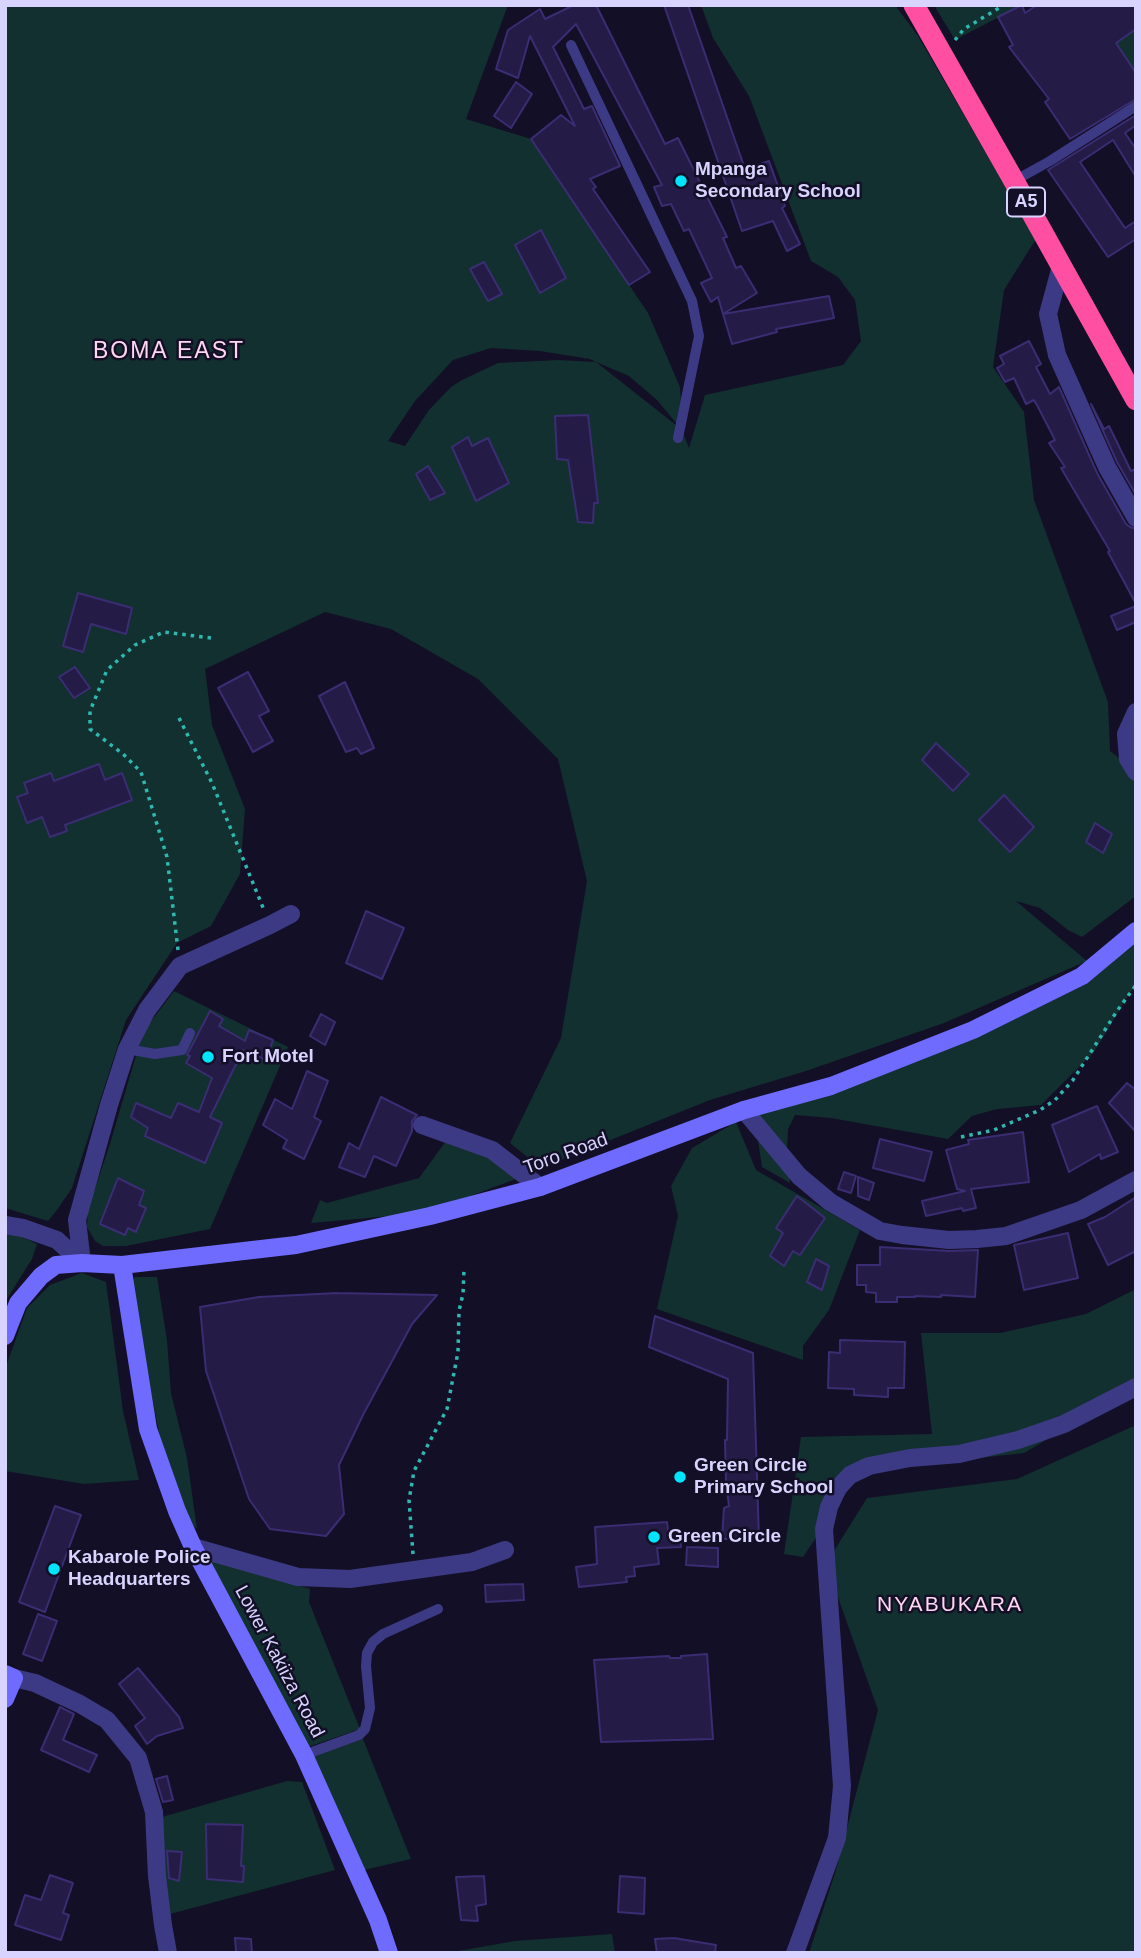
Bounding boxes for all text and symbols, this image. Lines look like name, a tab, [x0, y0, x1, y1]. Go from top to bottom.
place label: Mpanga Secondary School	[695, 159, 861, 203]
marker: Mpanga Secondary School	[673, 173, 689, 189]
road number: A5	[1007, 188, 1045, 216]
district label: BOMA EAST	[94, 338, 244, 366]
place label: Fort Motel	[222, 1046, 314, 1068]
marker: Fort Motel	[200, 1049, 216, 1065]
street label: Toro Road	[521, 1128, 611, 1180]
place label: Green Circle Primary School	[694, 1455, 833, 1499]
marker: Green Circle Primary School	[672, 1469, 688, 1485]
place label: Green Circle	[668, 1526, 781, 1548]
marker: Green Circle	[646, 1529, 662, 1545]
place label: Kabarole Police Headquarters	[68, 1547, 211, 1591]
marker: Kabarole Police Headquarters	[46, 1561, 62, 1577]
street label: Lower Kakiiza Road	[229, 1582, 329, 1742]
district label: NYABUKARA	[878, 1592, 1022, 1618]

